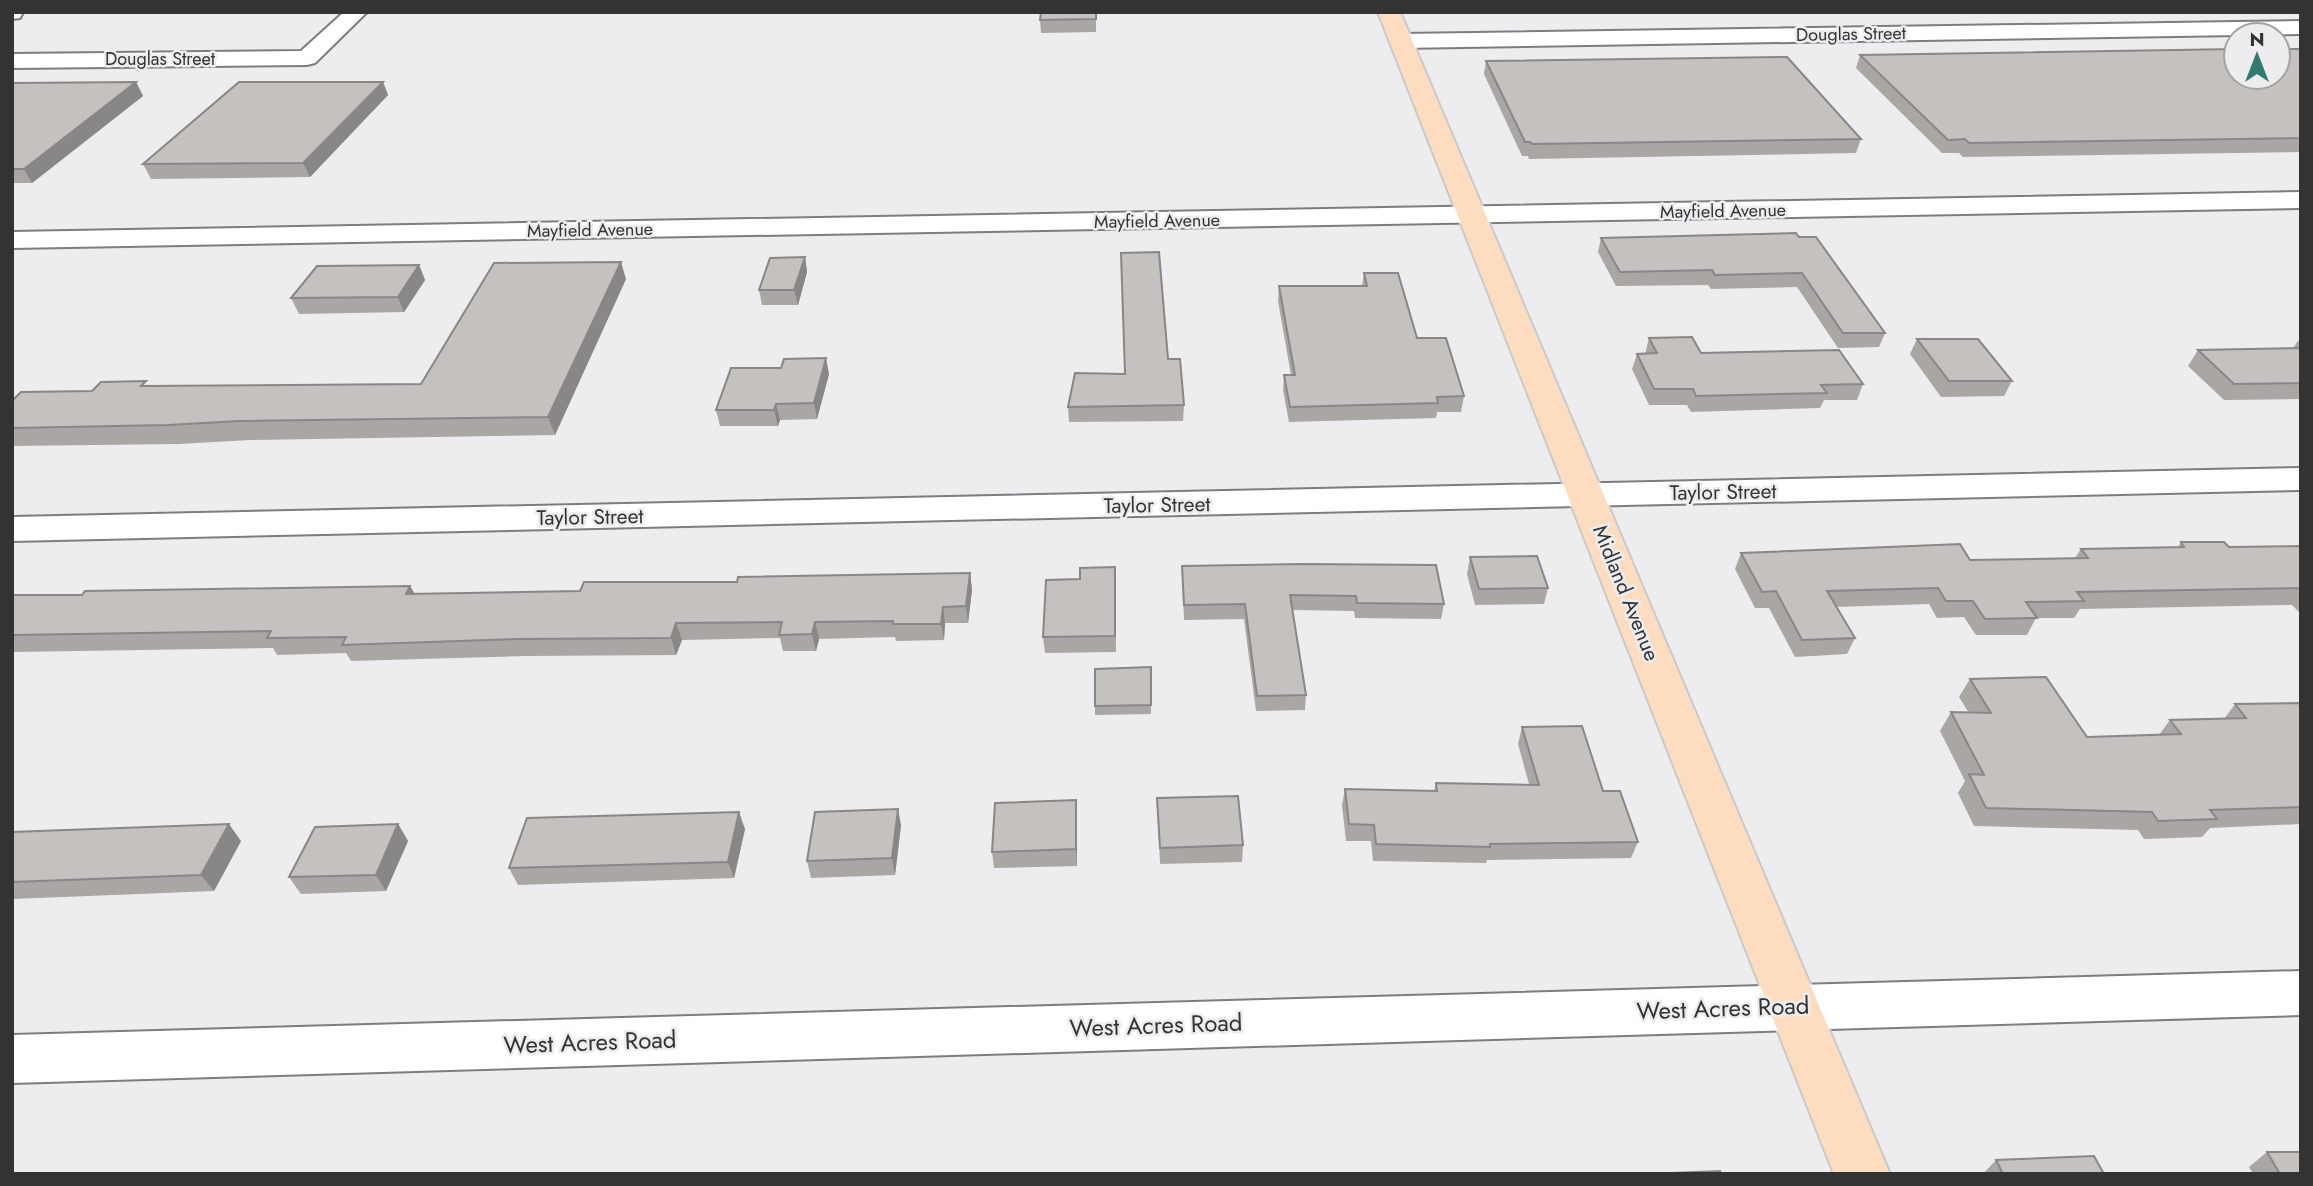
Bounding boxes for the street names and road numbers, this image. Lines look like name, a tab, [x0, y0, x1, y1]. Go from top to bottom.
street label: Douglas Street	[1796, 20, 1907, 48]
street label: Douglas Street	[105, 46, 216, 72]
street label: Mayfield Avenue	[1660, 197, 1786, 225]
street label: Mayfield Avenue	[1094, 207, 1220, 235]
street label: Mayfield Avenue	[527, 216, 653, 244]
street label: Taylor Street	[1669, 476, 1777, 508]
street label: Taylor Street	[1103, 489, 1211, 521]
street label: Taylor Street	[536, 501, 644, 533]
street label: Midland Avenue	[1585, 521, 1667, 666]
street label: West Acres Road	[1636, 987, 1810, 1029]
street label: West Acres Road	[1069, 1004, 1243, 1046]
street label: West Acres Road	[503, 1021, 677, 1063]

